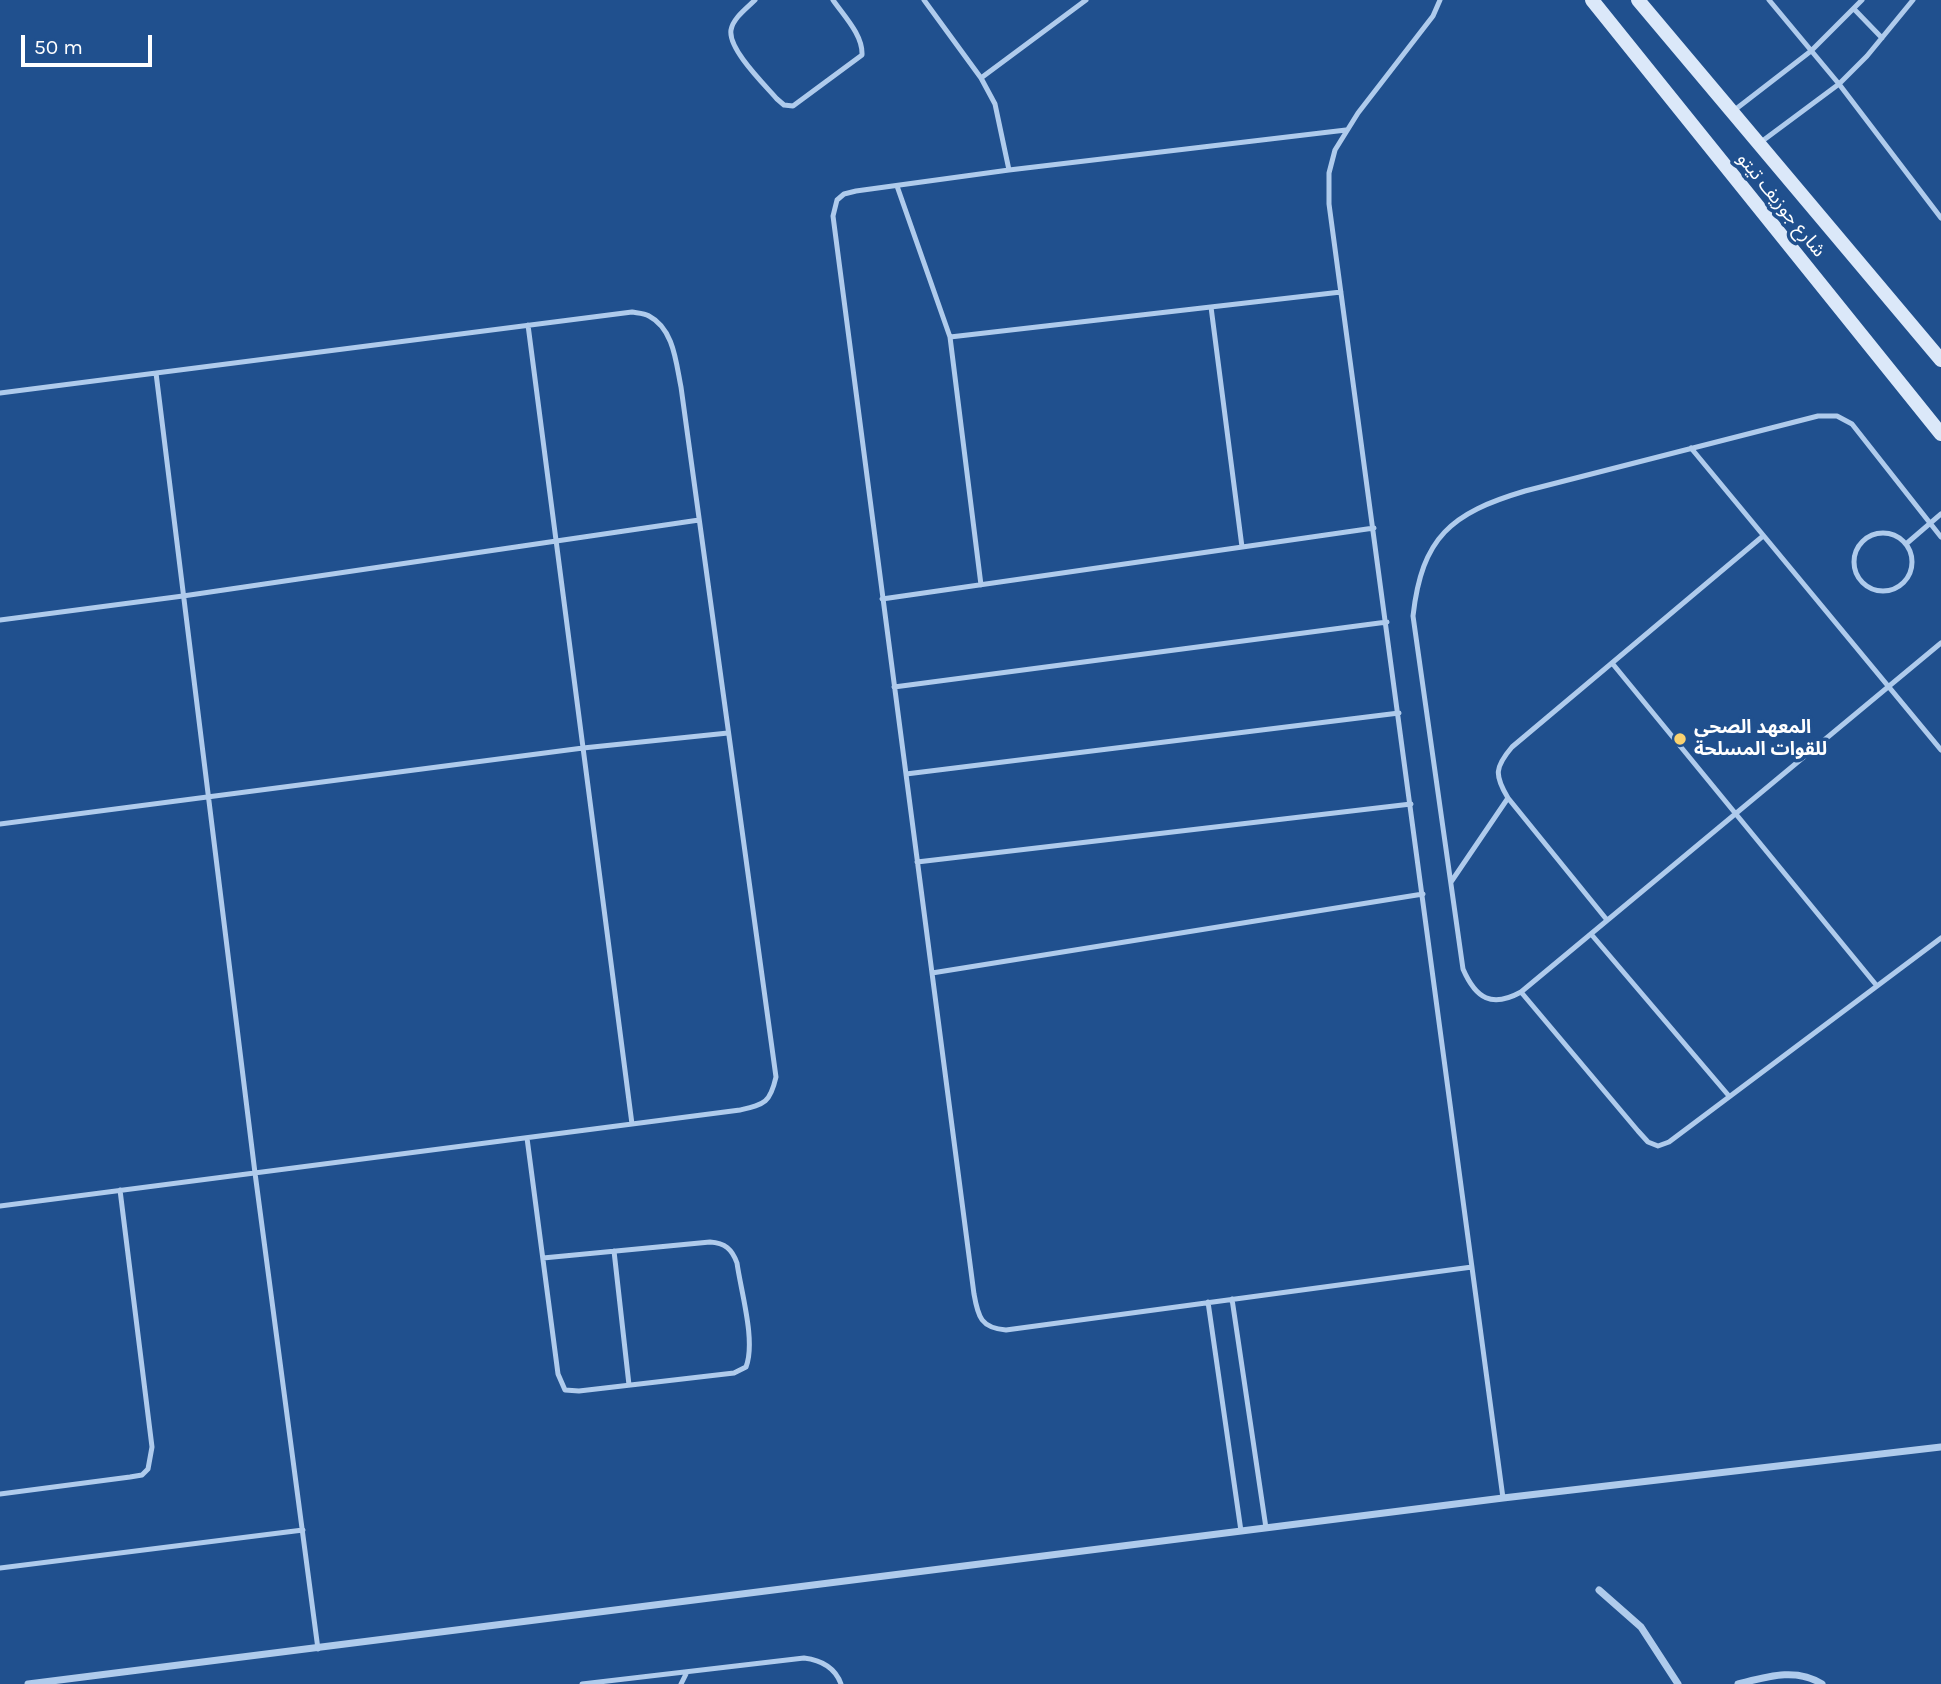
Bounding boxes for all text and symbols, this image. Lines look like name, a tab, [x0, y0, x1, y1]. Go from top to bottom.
scale bar	[24, 21, 156, 65]
text: 50 m	[34, 35, 83, 59]
street label: شارع جوزيف تيتو	[1732, 148, 1830, 262]
place label: المعهد الصحي للقوات المسلحة	[1694, 717, 1827, 761]
marker: المعهد الصحي للقوات المسلحة	[1672, 731, 1688, 747]

